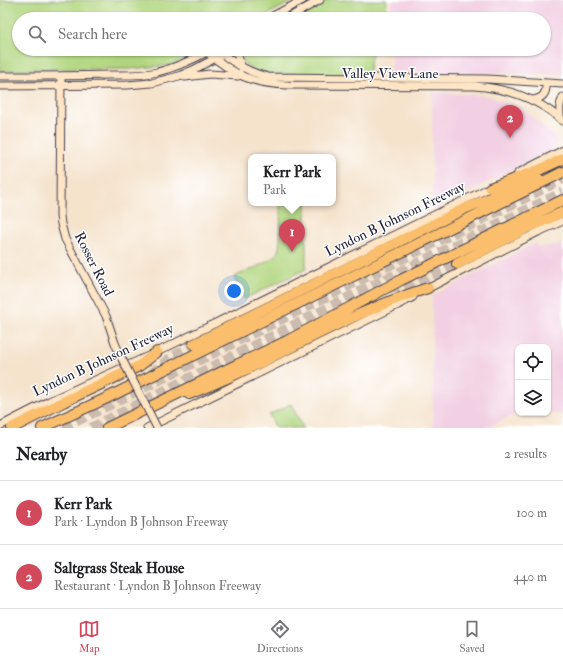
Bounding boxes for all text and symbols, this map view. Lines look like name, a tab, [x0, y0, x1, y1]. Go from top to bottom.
search box	[12, 12, 551, 56]
icon: search	[26, 23, 48, 45]
text: Search here	[58, 25, 127, 44]
street label: Valley View Lane	[342, 65, 438, 83]
pin: 2	[497, 105, 523, 138]
popup	[248, 154, 336, 206]
text: Kerr Park	[263, 163, 321, 182]
street label: Lyndon B Johnson Freeway	[322, 177, 469, 261]
text: Park	[263, 182, 287, 198]
pin: 1	[279, 219, 305, 252]
street label: Rosser Road	[71, 229, 117, 299]
your location	[224, 281, 244, 301]
street label: Lyndon B Johnson Freeway	[30, 320, 177, 401]
map controls	[515, 344, 551, 416]
button: locate	[515, 344, 551, 380]
button: layers	[515, 380, 551, 416]
text: Nearby	[16, 444, 67, 465]
text: 2 results	[504, 446, 547, 462]
text: Kerr Park	[54, 495, 112, 514]
text: 1	[27, 505, 31, 521]
text: 100 m	[516, 505, 547, 521]
text: Park · Lyndon B Johnson Freeway	[54, 514, 228, 530]
text: Saltgrass Steak House	[54, 559, 184, 578]
text: 2	[26, 569, 32, 585]
text: 440 m	[513, 569, 547, 585]
text: Restaurant · Lyndon B Johnson Freeway	[54, 578, 261, 594]
tab: Map	[78, 618, 100, 655]
tab: Directions	[257, 618, 303, 655]
tab: Saved	[460, 618, 485, 655]

